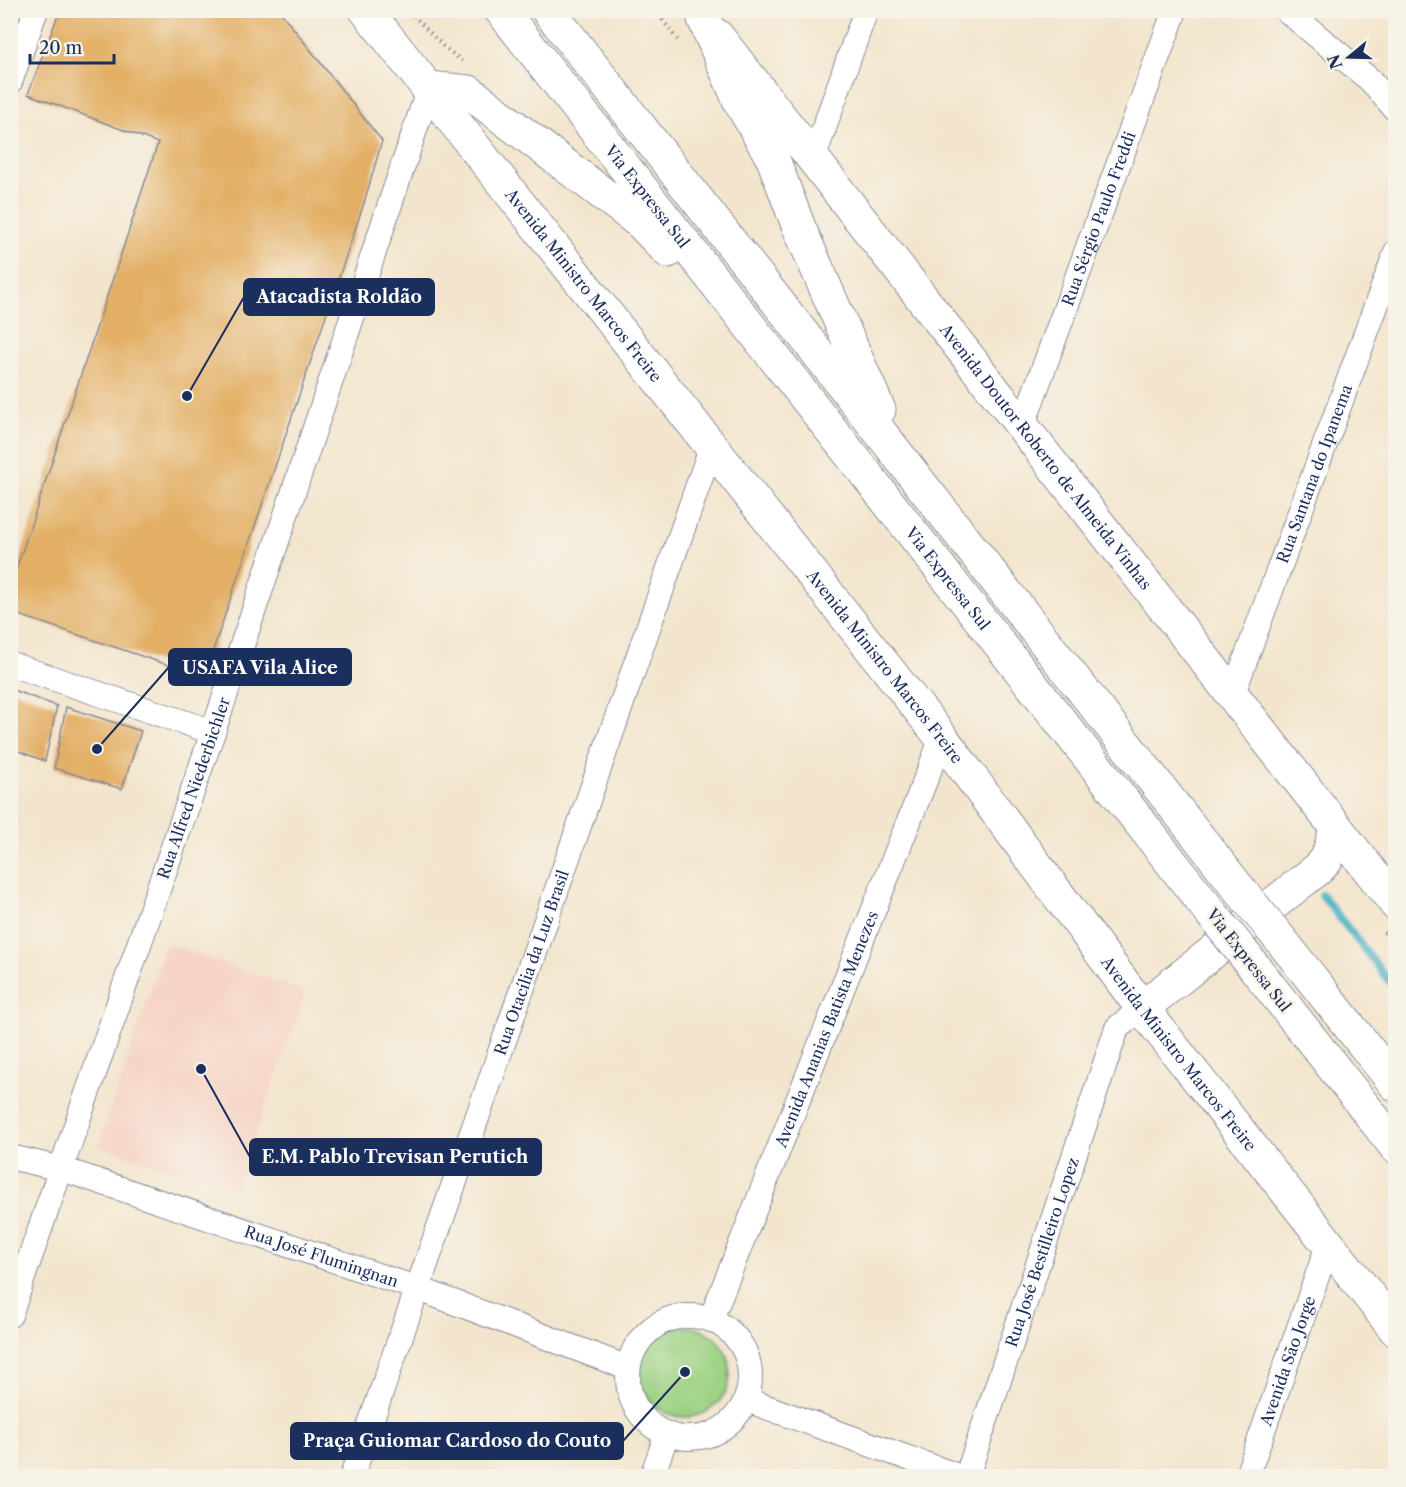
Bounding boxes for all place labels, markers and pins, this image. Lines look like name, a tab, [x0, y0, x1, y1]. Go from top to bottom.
callout: Atacadista Roldão	[244, 279, 434, 315]
callout: USAFA Vila Alice	[169, 649, 351, 685]
callout: E.M. Pablo Trevisan Perutich	[250, 1139, 541, 1175]
callout: Praça Guiomar Cardoso do Couto	[291, 1423, 623, 1459]

